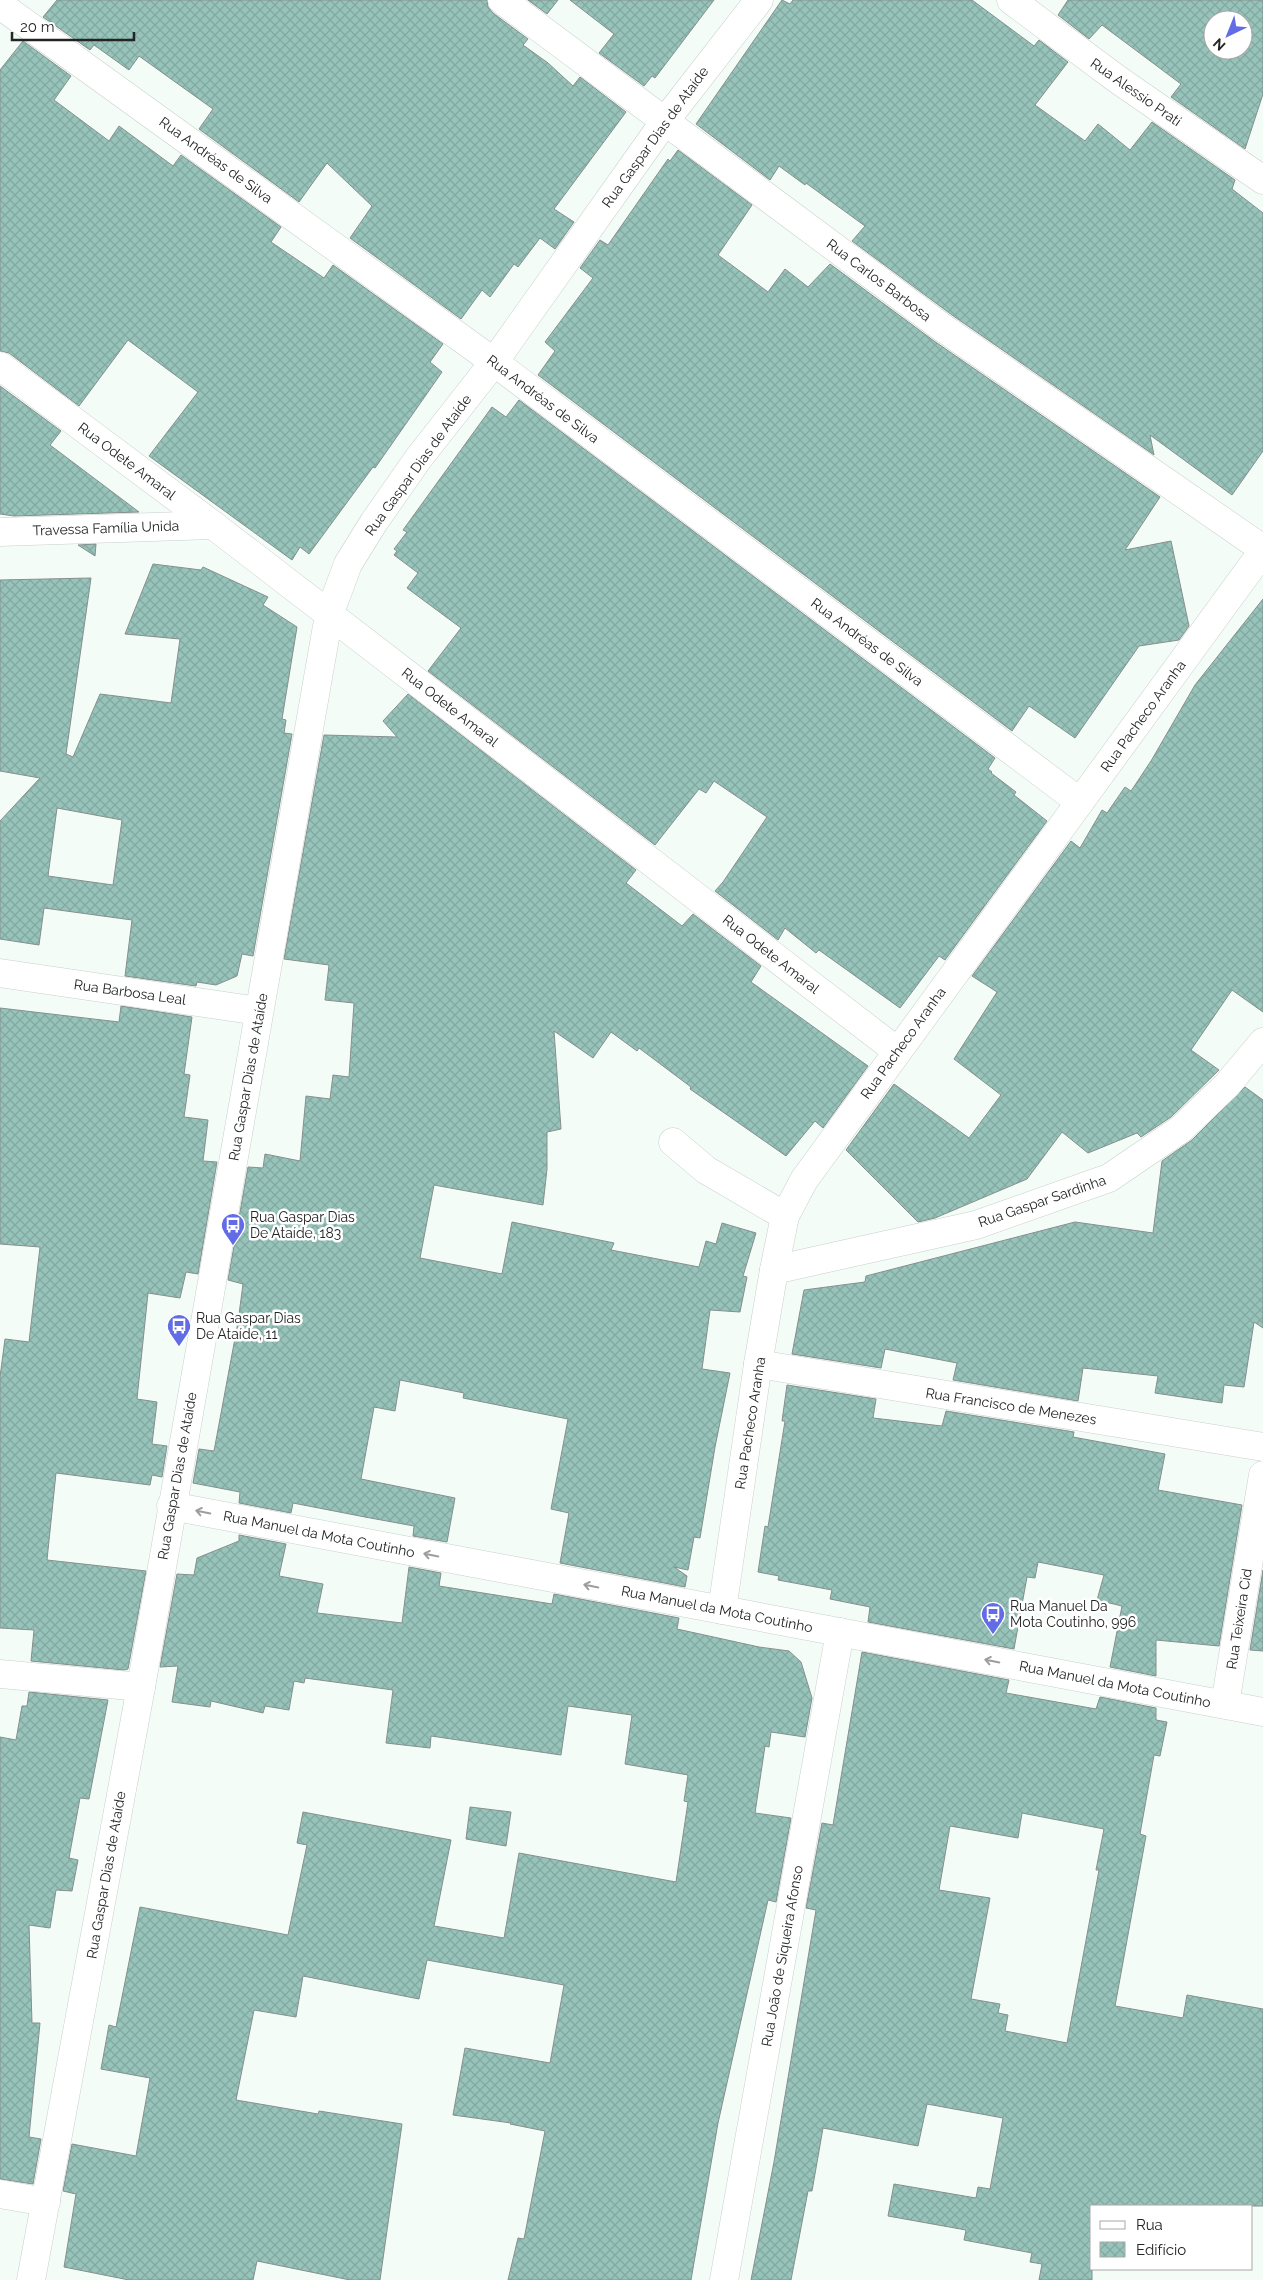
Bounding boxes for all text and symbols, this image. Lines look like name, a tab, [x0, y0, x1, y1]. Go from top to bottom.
scale bar	[12, 10, 135, 42]
north arrow	[1203, 10, 1253, 60]
text: 20 m	[20, 18, 55, 36]
text: N	[1210, 35, 1228, 54]
street label: Rua Alessio Prati	[1088, 55, 1184, 129]
street label: Rua Gaspar Dias de Ataíde	[599, 64, 711, 210]
street label: Rua Andréas de Silva	[156, 114, 276, 206]
street label: Rua Carlos Barbosa	[824, 236, 934, 324]
street label: Rua Andréas de Silva	[484, 352, 602, 446]
street label: Rua Gaspar Dias de Ataíde	[362, 392, 474, 538]
street label: Rua Odete Amaral	[75, 419, 179, 503]
street label: Travessa Família Unida	[32, 517, 180, 539]
street label: Rua Andréas de Silva	[808, 595, 926, 689]
street label: Rua Pacheco Aranha	[1097, 657, 1189, 775]
street label: Rua Odete Amaral	[399, 664, 502, 750]
street label: Rua Odete Amaral	[720, 911, 823, 997]
street label: Rua Barbosa Leal	[73, 976, 187, 1008]
street label: Rua Pacheco Aranha	[857, 984, 949, 1102]
street label: Rua Gaspar Dias de Ataíde	[225, 992, 271, 1162]
street label: Rua Gaspar Sardinha	[976, 1172, 1108, 1230]
place label: Rua Gaspar Dias De Ataíde, 183	[250, 1209, 355, 1241]
bus stop icon: Rua Gaspar Dias De Ataíde, 183	[220, 1212, 246, 1246]
place label: Rua Gaspar Dias De Ataíde, 11	[196, 1310, 301, 1342]
bus stop icon: Rua Gaspar Dias De Ataíde, 11	[166, 1313, 192, 1347]
street label: Rua Pacheco Aranha	[732, 1356, 768, 1490]
street label: Rua Francisco de Menezes	[924, 1385, 1098, 1427]
street label: Rua Gaspar Dias de Ataíde	[154, 1391, 200, 1561]
one-way arrow	[195, 1507, 211, 1517]
street label: Rua Manuel da Mota Coutinho	[222, 1508, 416, 1560]
one-way arrow	[424, 1550, 440, 1560]
street label: Rua Teixeira Cid	[1223, 1567, 1255, 1671]
one-way arrow	[583, 1580, 599, 1590]
street label: Rua Manuel da Mota Coutinho	[620, 1583, 814, 1635]
place label: Rua Manuel Da Mota Coutinho, 996	[1010, 1598, 1136, 1630]
bus stop icon: Rua Manuel Da Mota Coutinho, 996	[980, 1601, 1006, 1635]
one-way arrow	[984, 1655, 1000, 1665]
street label: Rua Manuel da Mota Coutinho	[1018, 1658, 1212, 1710]
street label: Rua Gaspar Dias de Ataíde	[83, 1790, 129, 1960]
street label: Rua João de Siqueira Afonso	[758, 1864, 806, 2048]
legend	[1090, 2205, 1253, 2270]
text: Rua	[1136, 2216, 1163, 2234]
text: Edifício	[1136, 2241, 1186, 2259]

